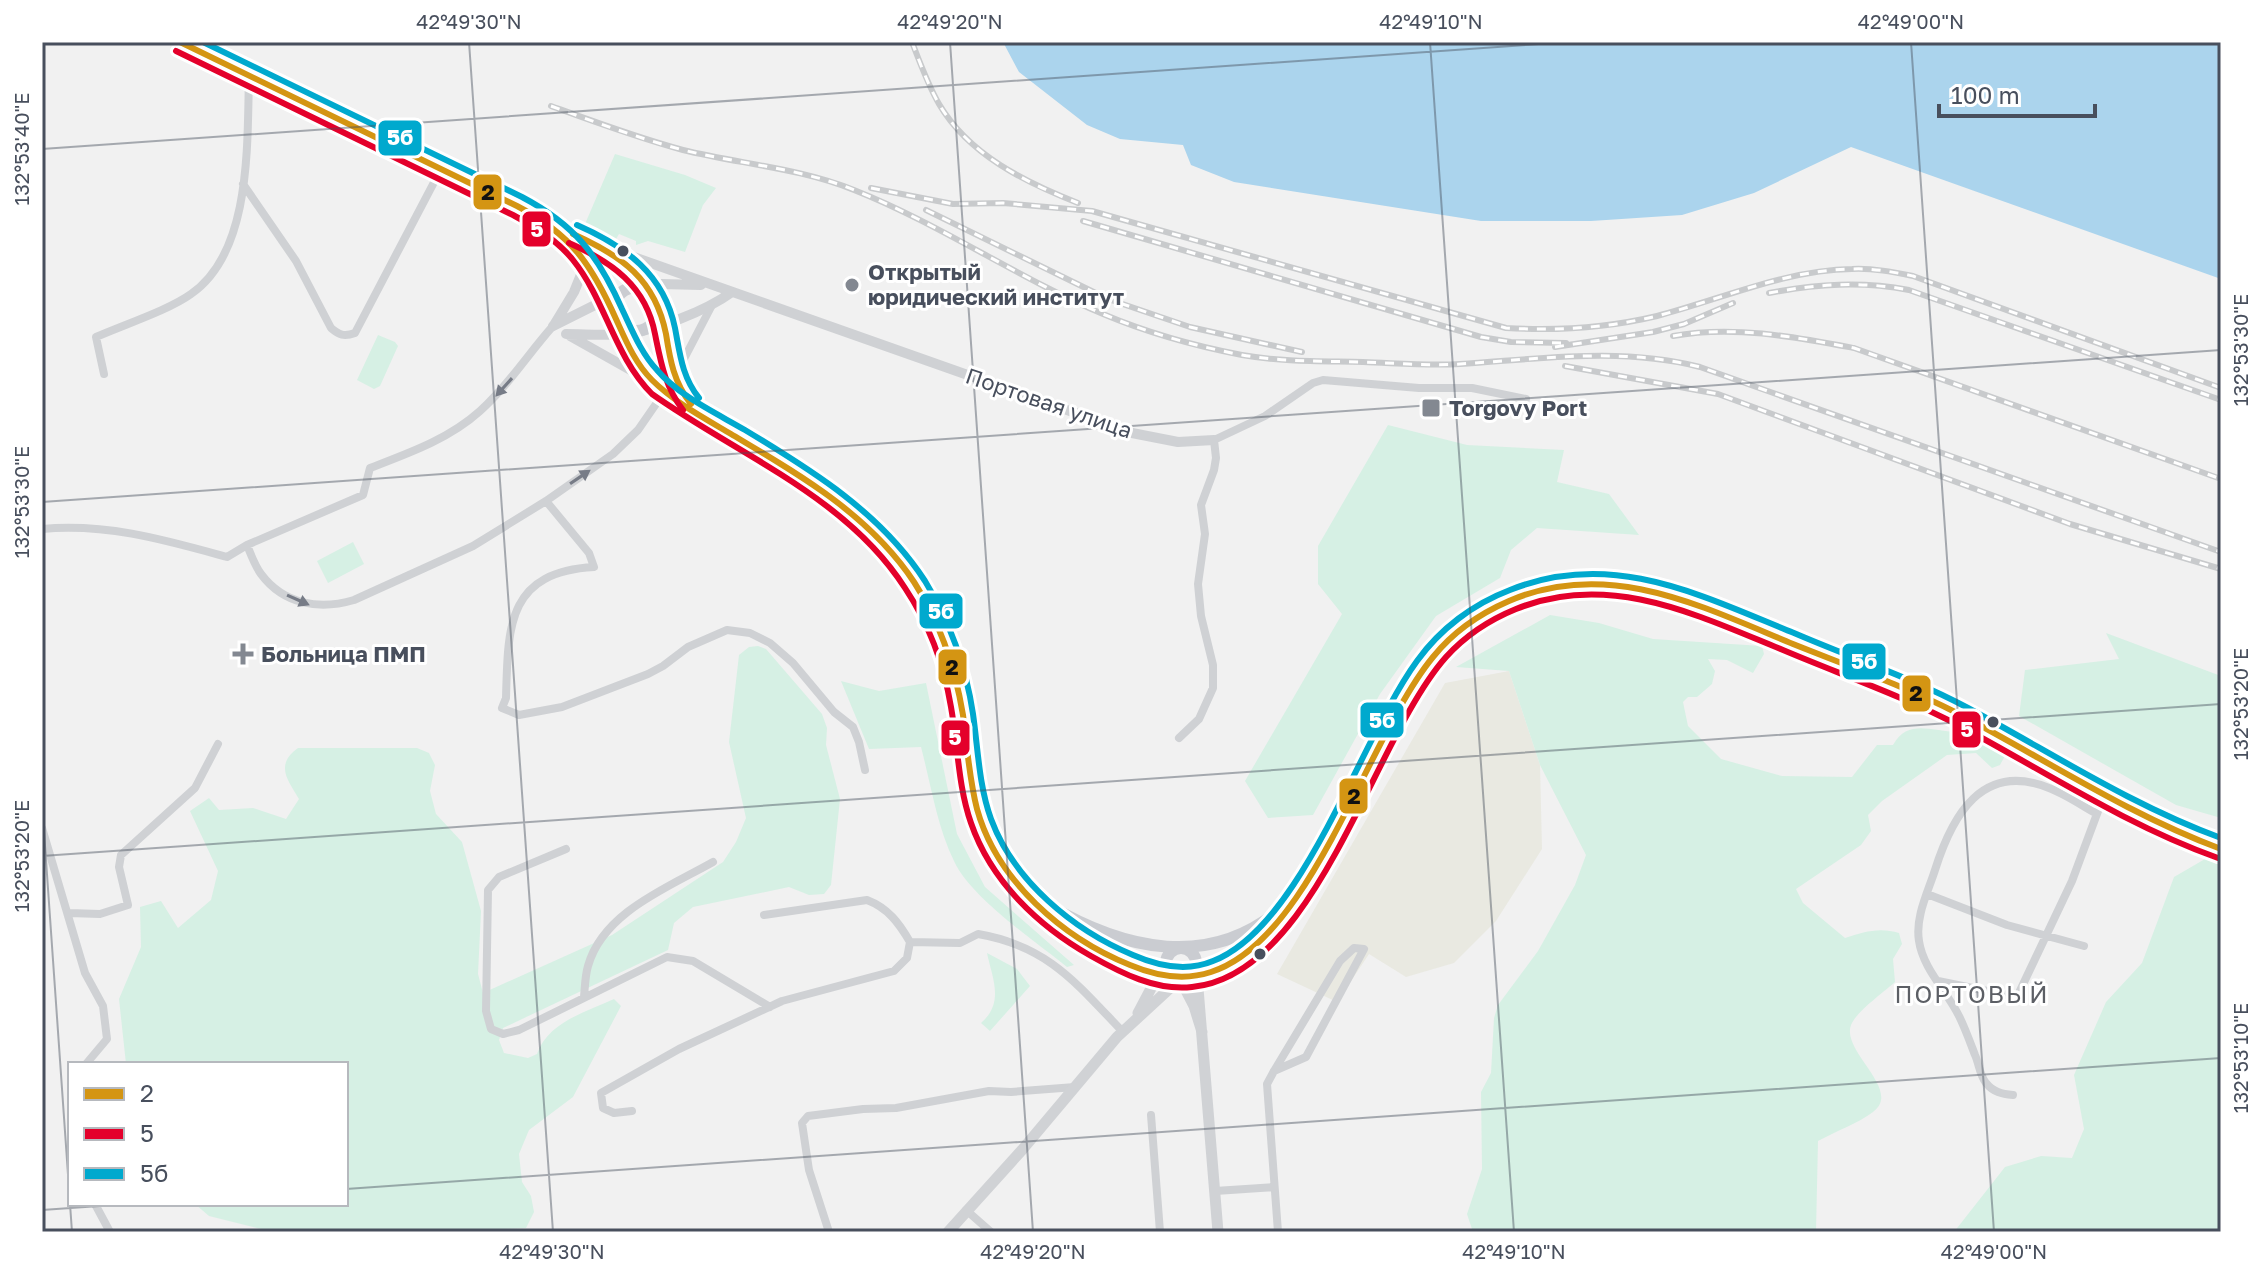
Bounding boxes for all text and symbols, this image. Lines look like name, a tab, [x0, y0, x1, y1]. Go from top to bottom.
text: 42°49'30"N	[416, 9, 522, 33]
text: 42°49'20"N	[897, 9, 1003, 33]
text: 42°49'10"N	[1379, 9, 1483, 33]
text: 42°49'00"N	[1858, 9, 1964, 33]
scale bar	[1939, 68, 2095, 118]
text: 100 m	[1951, 80, 2020, 109]
text: 132°53'40"E	[9, 92, 33, 206]
line badge: 5б	[377, 119, 423, 157]
text: 5б	[387, 123, 413, 150]
line badge: 2	[472, 173, 503, 211]
text: 2	[481, 178, 495, 205]
line badge: 5	[521, 210, 552, 248]
text: 5	[530, 215, 544, 242]
unlabelled marker	[615, 243, 631, 259]
place label: Открытый юридический институт	[868, 258, 1124, 310]
marker: Открытый юридический институт	[843, 276, 861, 294]
text: 132°53'30"E	[2228, 294, 2252, 406]
street label: Портовая улица	[962, 361, 1136, 444]
one-way arrow	[495, 377, 513, 396]
place label: Torgovy Port	[1449, 394, 1587, 421]
marker: Torgovy Port	[1420, 397, 1442, 419]
text: 132°53'30"E	[9, 446, 33, 558]
one-way arrow	[569, 470, 590, 485]
line badge: 5б	[918, 592, 964, 630]
one-way arrow	[287, 593, 310, 607]
text: 5б	[928, 597, 954, 624]
place label: Больница ПМП	[261, 640, 426, 667]
line badge: 5б	[1841, 642, 1887, 681]
marker: Больница ПМП	[232, 643, 254, 665]
text: 5б	[1851, 647, 1877, 674]
line badge: 2	[937, 648, 968, 686]
text: 132°53'20"E	[2228, 648, 2252, 760]
text: 2	[945, 653, 959, 680]
line badge: 2	[1901, 674, 1932, 713]
text: 2	[1909, 679, 1923, 706]
line badge: 5б	[1359, 701, 1405, 739]
text: 5б	[1369, 706, 1395, 733]
line badge: 5	[1951, 710, 1982, 749]
unlabelled marker	[1985, 714, 2001, 730]
text: 5	[1960, 715, 1974, 742]
line badge: 5	[940, 719, 971, 757]
text: 5	[948, 723, 962, 750]
line badge: 2	[1338, 777, 1369, 815]
text: 2	[1347, 782, 1361, 809]
text: 132°53'20"E	[9, 800, 33, 912]
unlabelled marker	[1252, 946, 1268, 962]
district label: ПОРТОВЫЙ	[1894, 979, 2050, 1008]
text: 132°53'10"E	[2228, 1003, 2252, 1113]
legend	[68, 1062, 348, 1206]
text: 2	[140, 1078, 154, 1107]
text: 5	[140, 1118, 154, 1147]
text: 5б	[140, 1158, 168, 1187]
text: 42°49'30"N	[499, 1239, 605, 1263]
text: 42°49'20"N	[980, 1239, 1086, 1263]
text: 42°49'10"N	[1462, 1239, 1566, 1263]
text: 42°49'00"N	[1941, 1239, 2047, 1263]

